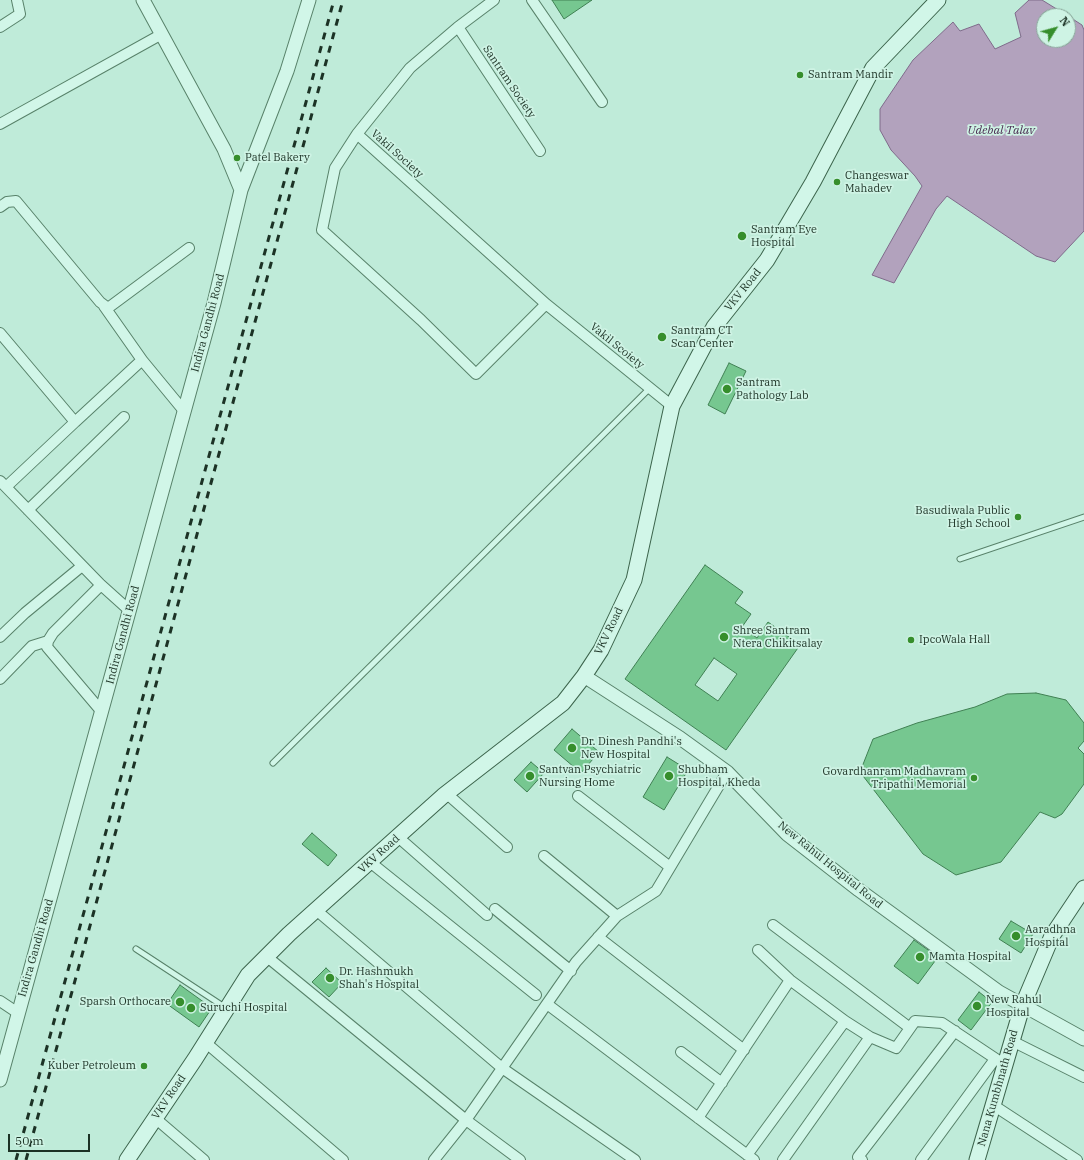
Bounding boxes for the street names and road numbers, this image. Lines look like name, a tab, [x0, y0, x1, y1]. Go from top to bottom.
street label: Santram Society	[480, 43, 538, 121]
street label: Vakil Society	[368, 127, 426, 181]
street label: VKV Road	[722, 266, 764, 314]
street label: Indira Gandhi Road	[189, 272, 227, 374]
street label: Vakil Scoiety	[587, 320, 647, 372]
street label: Indira Gandhi Road	[104, 584, 142, 686]
street label: VKV Road	[592, 605, 626, 657]
street label: New Rahul Hospital Road	[775, 819, 885, 911]
street label: VKV Road	[356, 832, 402, 876]
street label: Indira Gandhi Road	[16, 897, 56, 999]
street label: Nana Kumbhnath Road	[975, 1028, 1021, 1148]
street label: VKV Road	[149, 1072, 189, 1122]

